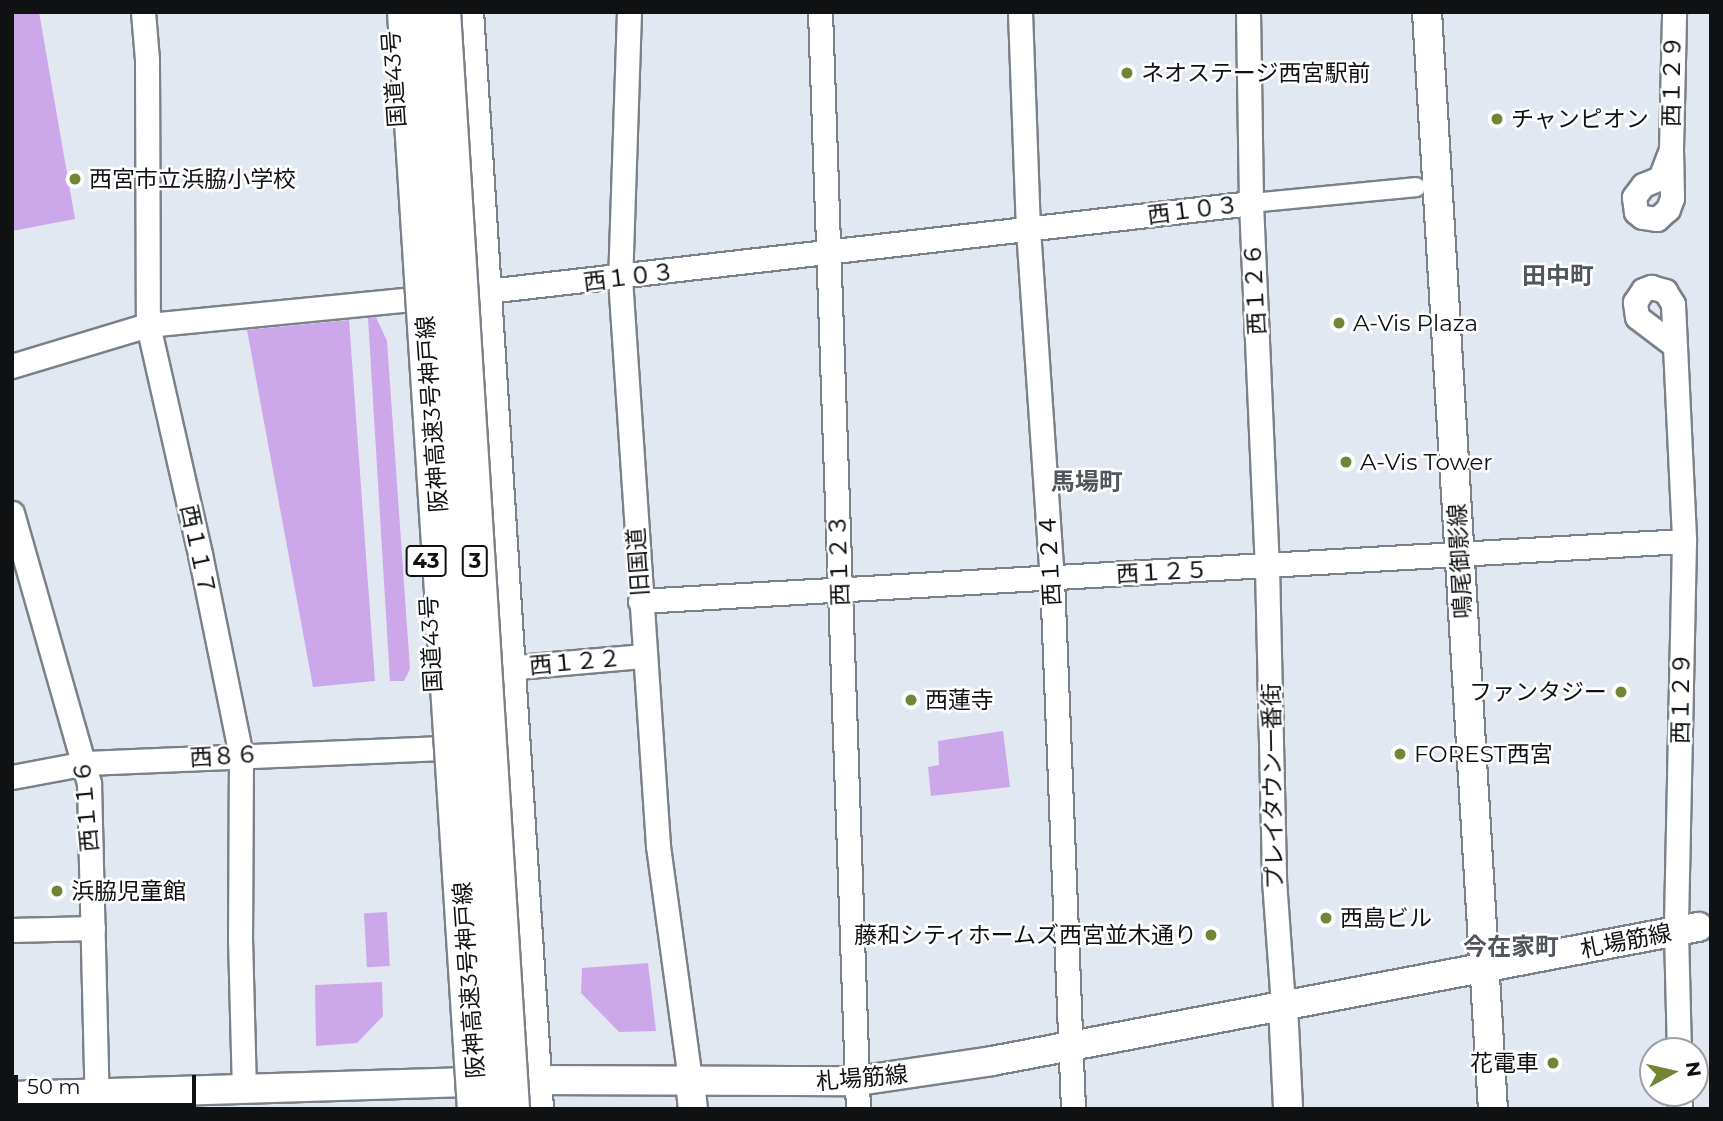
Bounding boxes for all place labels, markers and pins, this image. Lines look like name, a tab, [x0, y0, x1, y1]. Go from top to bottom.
place label: ネオステージ西宮駅前	[1141, 59, 1371, 87]
marker: ネオステージ西宮駅前	[1119, 65, 1135, 81]
place label: チャンピオン	[1511, 105, 1649, 133]
marker: チャンピオン	[1489, 111, 1505, 127]
place label: 西宮市立浜脇小学校	[89, 165, 296, 193]
marker: 西宮市立浜脇小学校	[67, 171, 83, 187]
place label: A-Vis Plaza	[1353, 309, 1478, 337]
marker: A-Vis Plaza	[1331, 315, 1347, 331]
place label: A-Vis Tower	[1360, 448, 1493, 476]
marker: A-Vis Tower	[1338, 454, 1354, 470]
place label: ファンタジー	[1469, 678, 1607, 706]
marker: ファンタジー	[1613, 684, 1629, 700]
place label: 西蓮寺	[925, 686, 994, 714]
marker: 西蓮寺	[903, 692, 919, 708]
place label: FOREST西宮	[1414, 740, 1553, 768]
marker: FOREST西宮	[1392, 746, 1408, 762]
place label: 浜脇児童館	[71, 877, 186, 905]
marker: 浜脇児童館	[49, 883, 65, 899]
place label: 西島ビル	[1340, 904, 1432, 932]
marker: 西島ビル	[1318, 910, 1334, 926]
place label: 藤和シティホームズ西宮並木通り	[852, 921, 1197, 949]
marker: 藤和シティホームズ西宮並木通り	[1203, 927, 1219, 943]
place label: 花電車	[1470, 1049, 1539, 1077]
marker: 花電車	[1545, 1055, 1561, 1071]

